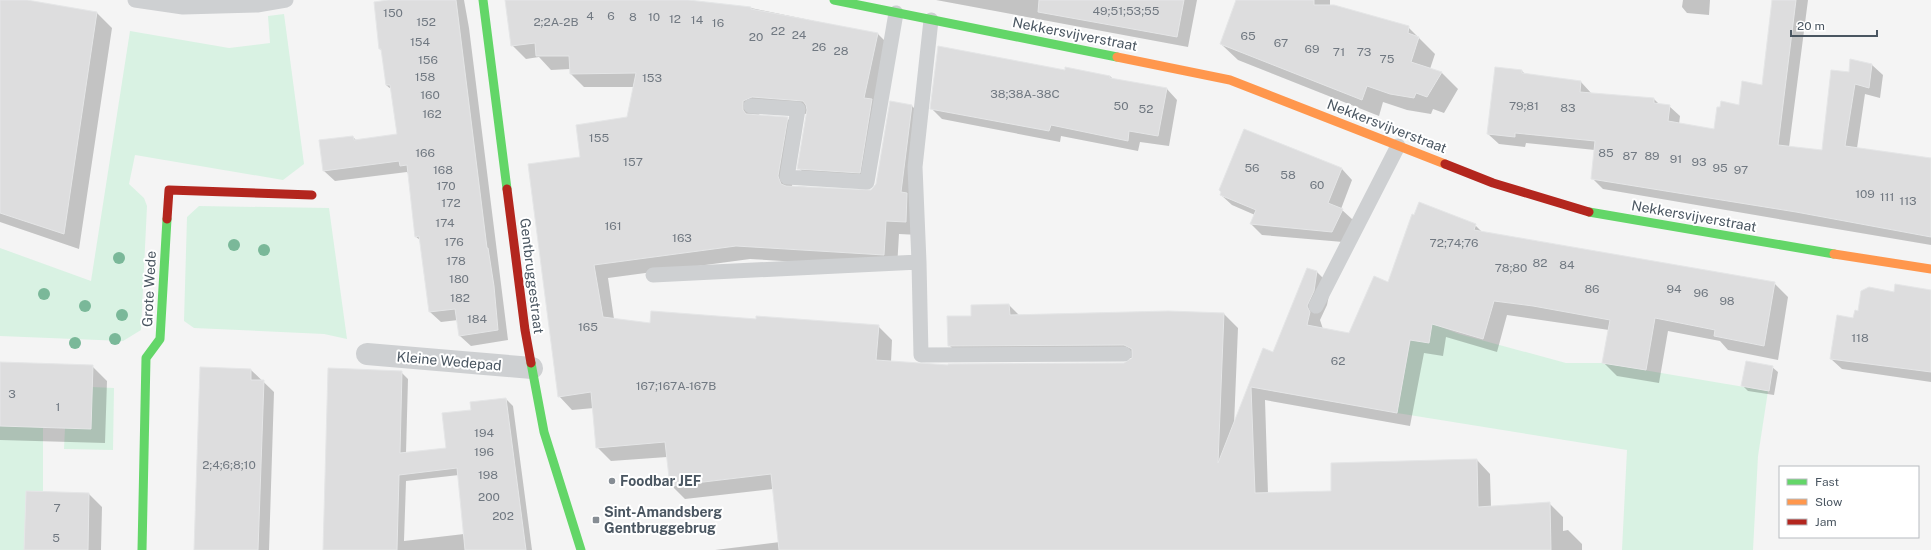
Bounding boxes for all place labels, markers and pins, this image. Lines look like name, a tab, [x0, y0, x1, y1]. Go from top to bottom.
place label: Foodbar JEF	[620, 473, 702, 489]
marker: Foodbar JEF	[607, 476, 617, 486]
place label: Sint-Amandsberg Gentbruggebrug	[604, 504, 722, 536]
marker: Sint-Amandsberg Gentbruggebrug	[591, 515, 601, 525]

